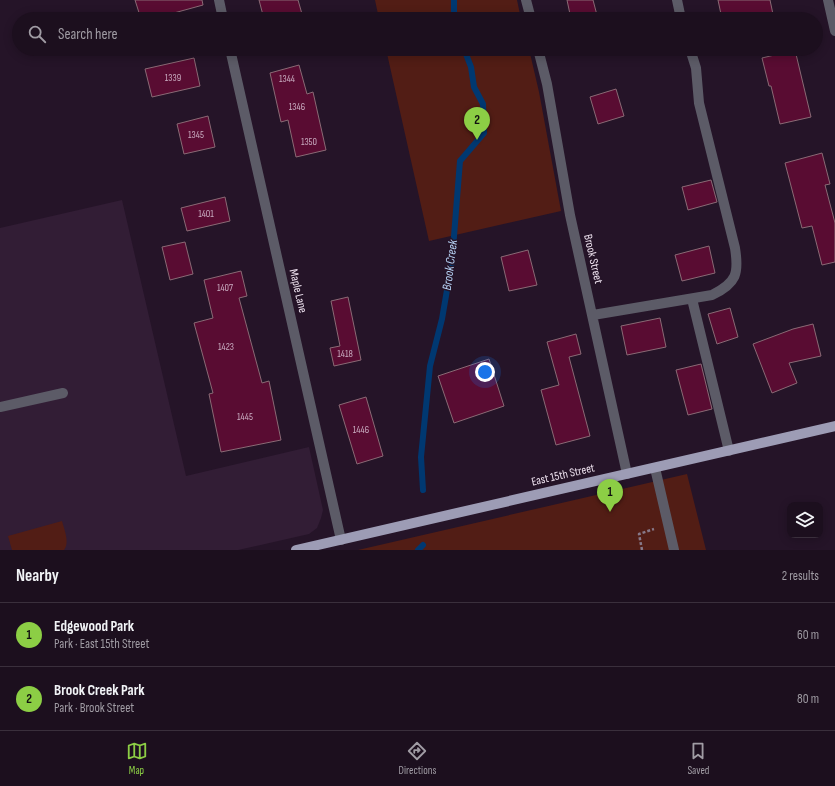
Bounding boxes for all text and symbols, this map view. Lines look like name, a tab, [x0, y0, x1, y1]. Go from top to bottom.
search box	[12, 12, 823, 56]
icon: search	[26, 23, 48, 45]
text: Search here	[58, 25, 118, 44]
house number: 1339	[165, 72, 181, 84]
house number: 1344	[279, 73, 295, 85]
house number: 1346	[289, 101, 305, 113]
pin: 2	[464, 107, 490, 140]
house number: 1345	[188, 129, 204, 141]
house number: 1350	[301, 136, 317, 148]
house number: 1401	[198, 208, 214, 220]
street label: Brook Street	[580, 233, 606, 286]
water label: Brook Creek	[439, 237, 461, 291]
street label: Maple Lane	[286, 268, 310, 315]
house number: 1407	[217, 282, 233, 294]
house number: 1423	[218, 341, 234, 353]
house number: 1418	[337, 348, 353, 360]
your location	[475, 362, 495, 382]
house number: 1445	[237, 411, 253, 423]
house number: 1446	[353, 424, 369, 436]
street label: East 15th Street	[530, 460, 596, 490]
pin: 1	[597, 479, 623, 512]
map controls	[787, 502, 823, 538]
button: layers	[787, 502, 823, 538]
text: Nearby	[16, 566, 59, 586]
text: 2 results	[782, 568, 819, 584]
text: Edgewood Park	[54, 617, 134, 636]
text: 1	[26, 627, 32, 643]
text: 60 m	[797, 627, 819, 643]
text: Park · East 15th Street	[54, 636, 149, 652]
text: Brook Creek Park	[54, 681, 145, 700]
text: 2	[26, 691, 32, 707]
text: 80 m	[797, 691, 819, 707]
text: Park · Brook Street	[54, 700, 134, 716]
tab: Map	[126, 740, 148, 777]
tab: Directions	[399, 740, 436, 777]
tab: Saved	[687, 740, 709, 777]

